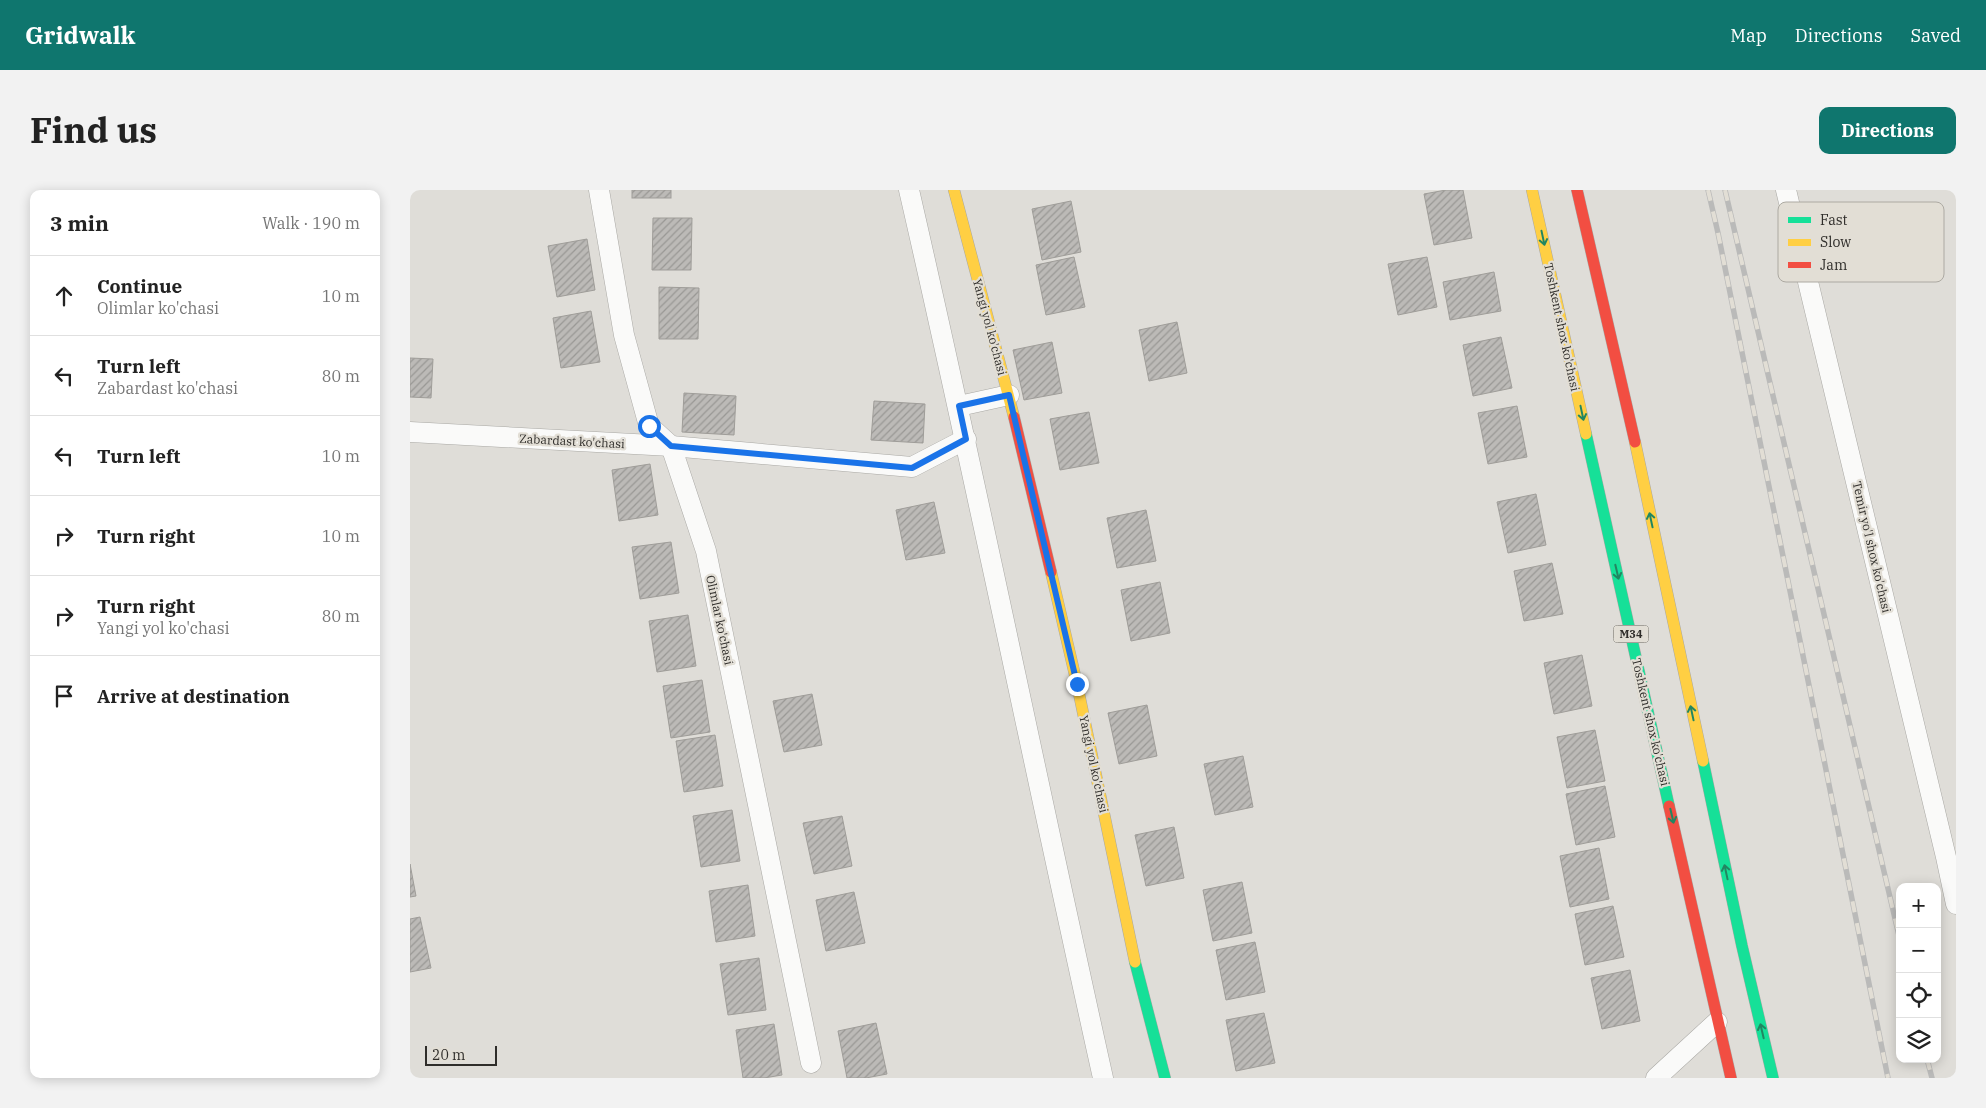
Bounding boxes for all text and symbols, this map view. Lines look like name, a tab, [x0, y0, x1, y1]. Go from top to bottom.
text: Gridwalk	[25, 19, 135, 51]
text: Map	[1730, 24, 1767, 47]
text: Directions	[1795, 24, 1883, 47]
text: Saved	[1911, 24, 1961, 47]
text: Find us	[30, 107, 157, 153]
button: Directions	[1819, 107, 1956, 154]
legend	[1778, 202, 1944, 282]
text: 3 min	[50, 209, 109, 237]
text: Fast	[1820, 211, 1848, 229]
text: Walk · 190 m	[262, 213, 360, 233]
one-way arrow	[1539, 229, 1548, 245]
text: Slow	[1820, 233, 1851, 251]
text: Jam	[1820, 256, 1847, 274]
street label: Toshkent shox ko'chasi	[1541, 262, 1583, 393]
text: Continue	[97, 274, 182, 298]
street label: Yangi yol ko'chasi	[970, 277, 1010, 377]
icon: ahead	[50, 282, 78, 310]
text: 10 m	[322, 286, 360, 306]
text: Olimlar ko'chasi	[97, 298, 219, 318]
text: Turn left	[97, 354, 180, 378]
icon: left	[50, 362, 78, 390]
text: 80 m	[322, 366, 360, 386]
text: Zabardast ko'chasi	[97, 378, 238, 398]
one-way arrow	[1578, 405, 1587, 421]
route start	[638, 415, 661, 438]
street label: Zabardast ko'chasi	[519, 431, 625, 451]
icon: left	[50, 442, 78, 470]
text: Turn left	[97, 444, 180, 468]
text: 10 m	[322, 446, 360, 466]
street label: Temir yo'l shox ko'chasi	[1850, 480, 1894, 614]
one-way arrow	[1646, 512, 1656, 528]
icon: right	[50, 522, 78, 550]
text: Turn right	[97, 524, 195, 548]
text: 10 m	[322, 526, 360, 546]
one-way arrow	[1613, 563, 1622, 579]
street label: Olimlar ko'chasi	[703, 574, 737, 667]
text: Turn right	[97, 594, 195, 618]
icon: right	[50, 602, 78, 630]
text: 80 m	[322, 606, 360, 626]
text: Yangi yol ko'chasi	[97, 618, 230, 638]
road number: M34	[1614, 626, 1648, 642]
street label: Toshkent shox ko'chasi	[1629, 657, 1673, 788]
route end	[1066, 673, 1089, 696]
icon: arrive	[50, 682, 78, 710]
text: Arrive at destination	[97, 684, 290, 708]
one-way arrow	[1687, 706, 1697, 722]
street label: Yangi yol ko'chasi	[1076, 714, 1112, 814]
one-way arrow	[1668, 807, 1677, 823]
one-way arrow	[1721, 865, 1730, 881]
map controls	[1896, 883, 1941, 1063]
button: +	[1896, 883, 1941, 928]
button: −	[1896, 928, 1941, 973]
button: locate	[1896, 973, 1941, 1018]
button: layers	[1896, 1018, 1941, 1063]
one-way arrow	[1757, 1023, 1766, 1039]
scale bar	[425, 1043, 498, 1066]
text: 20 m	[432, 1046, 465, 1064]

